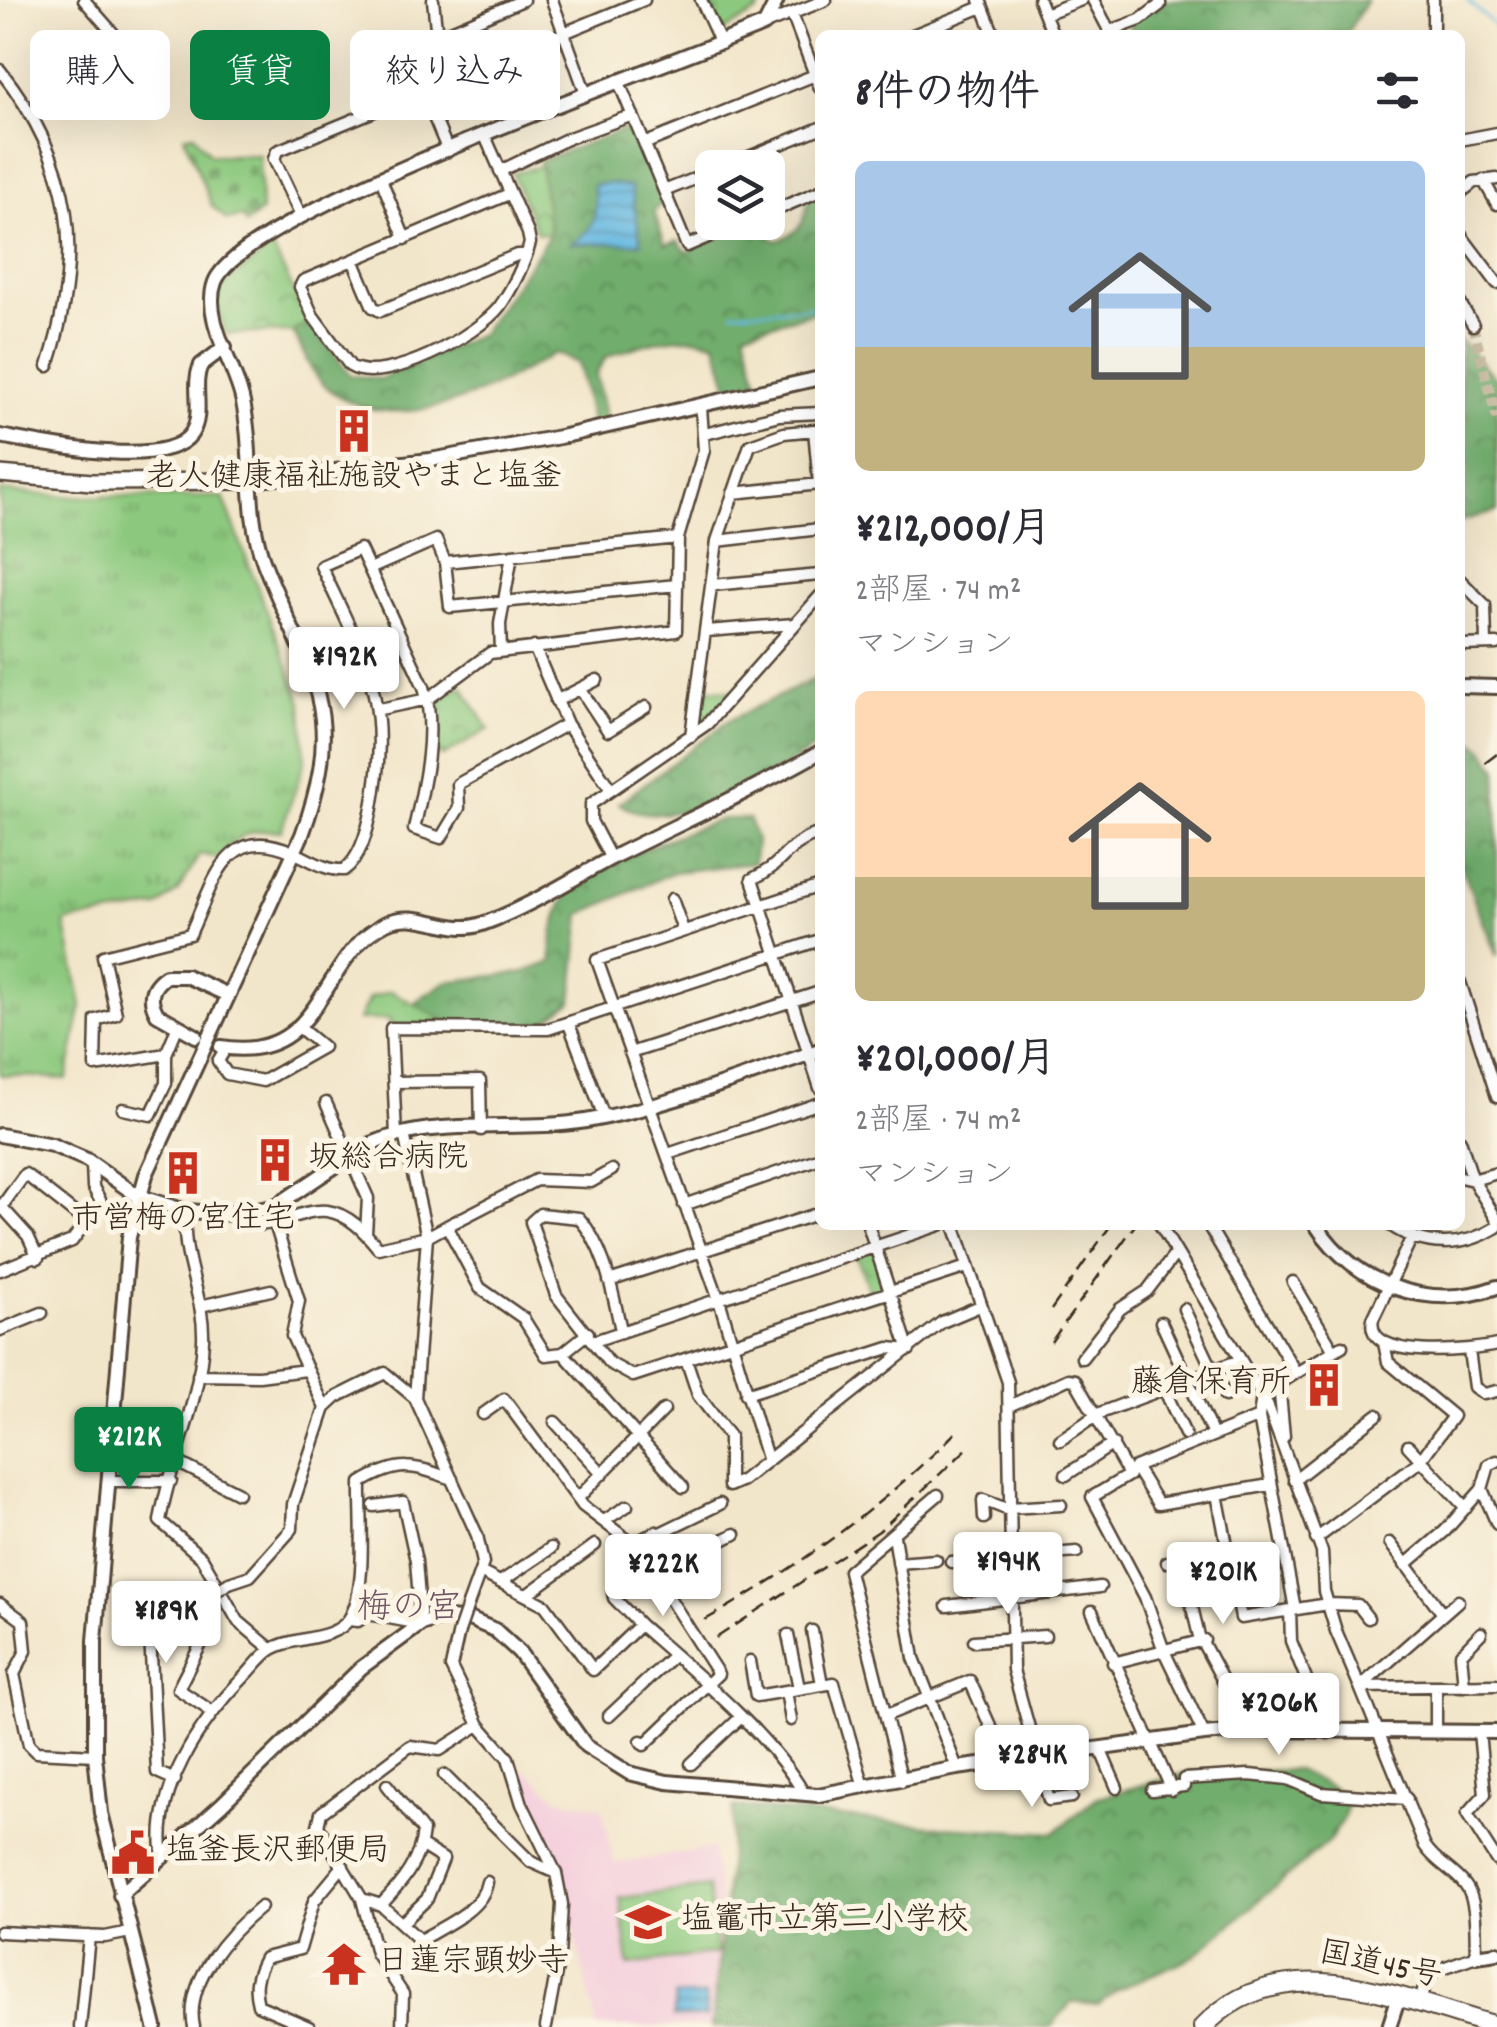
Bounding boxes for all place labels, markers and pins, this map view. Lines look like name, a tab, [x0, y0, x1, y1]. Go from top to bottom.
building icon: 老人健康福祉施設やまと塩釜	[330, 407, 378, 455]
place label: 老人健康福祉施設やまと塩釜	[146, 456, 562, 502]
pin: ¥192K	[274, 627, 414, 712]
building icon: 坂総合病院	[251, 1136, 299, 1184]
place label: 坂総合病院	[308, 1137, 468, 1183]
building icon: 市営梅の宮住宅	[159, 1149, 207, 1197]
place label: 市営梅の宮住宅	[71, 1198, 295, 1244]
building icon: 藤倉保育所	[1300, 1361, 1348, 1409]
place label: 藤倉保育所	[1131, 1362, 1291, 1408]
pin: ¥212K	[59, 1407, 199, 1492]
pin: ¥194K	[938, 1532, 1078, 1617]
pin: ¥222K	[593, 1534, 733, 1619]
pin: ¥201K	[1153, 1542, 1293, 1627]
pin: ¥189K	[96, 1581, 236, 1666]
pin: ¥206K	[1209, 1673, 1349, 1758]
pin: ¥284K	[962, 1725, 1102, 1810]
public building icon: 塩釜長沢郵便局	[109, 1829, 157, 1877]
place label: 塩釜長沢郵便局	[166, 1830, 390, 1876]
school or university icon: 塩竈市立第二小学校	[624, 1898, 672, 1946]
place label: 塩竈市立第二小学校	[681, 1899, 969, 1945]
temple icon: 日蓮宗顕妙寺	[320, 1940, 368, 1988]
place label: 日蓮宗顕妙寺	[377, 1941, 569, 1987]

